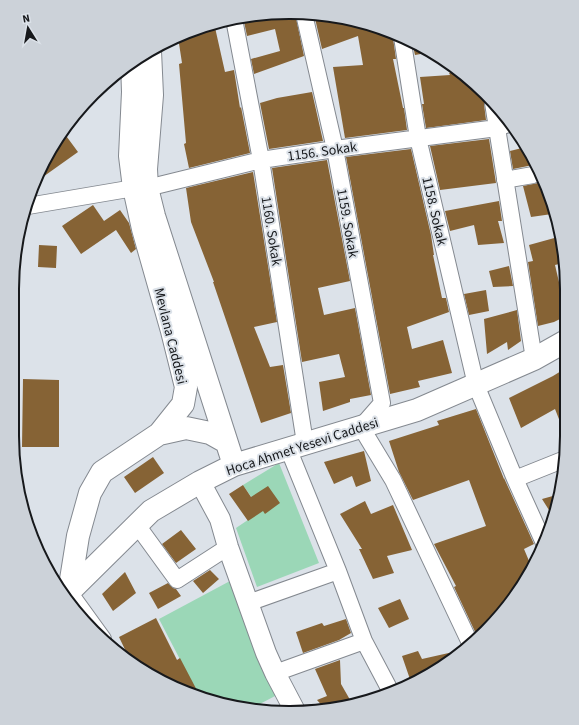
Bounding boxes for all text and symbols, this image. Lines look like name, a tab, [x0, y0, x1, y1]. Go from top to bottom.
north arrow	[8, 8, 48, 48]
text: N	[21, 11, 31, 27]
street label: 1156. Sokak	[286, 137, 358, 167]
street label: 1158. Sokak	[416, 175, 452, 248]
street label: 1159. Sokak	[331, 187, 363, 259]
street label: 1160. Sokak	[256, 195, 286, 267]
street label: Mevlana Caddesi	[148, 286, 192, 387]
street label: Hoca Ahmet Yesevi Caddesi	[223, 413, 381, 481]

